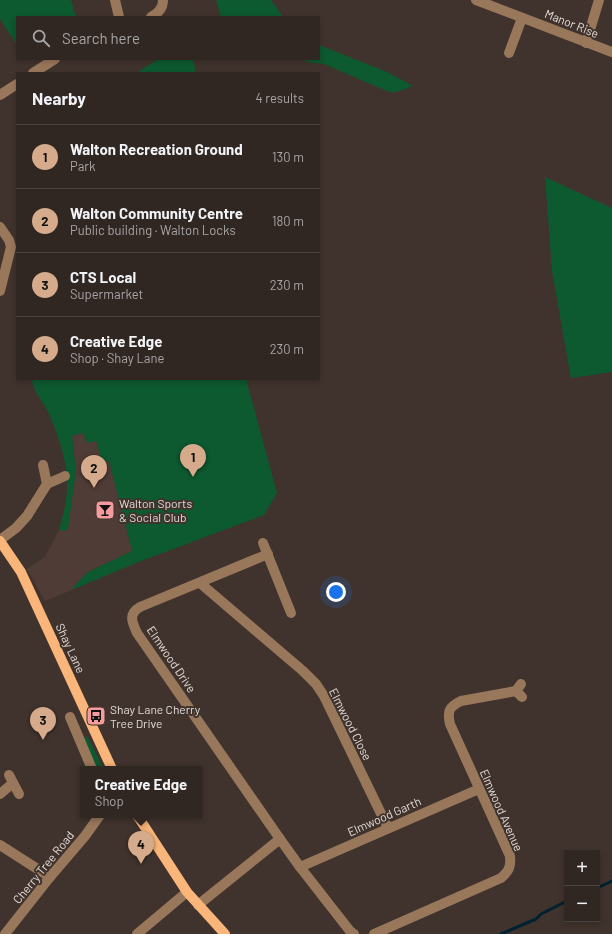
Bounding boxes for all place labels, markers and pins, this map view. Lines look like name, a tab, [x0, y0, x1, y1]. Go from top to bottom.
pin: 1	[180, 444, 206, 477]
pin: 2	[81, 455, 107, 488]
place label: Walton Sports & Social Club	[119, 496, 192, 524]
bar icon: Walton Sports & Social Club	[94, 499, 116, 521]
place label: Shay Lane Cherry Tree Drive	[110, 702, 201, 730]
bus stop icon: Shay Lane Cherry Tree Drive	[85, 705, 107, 727]
pin: 3	[30, 707, 56, 740]
pin: 4	[128, 831, 154, 864]

